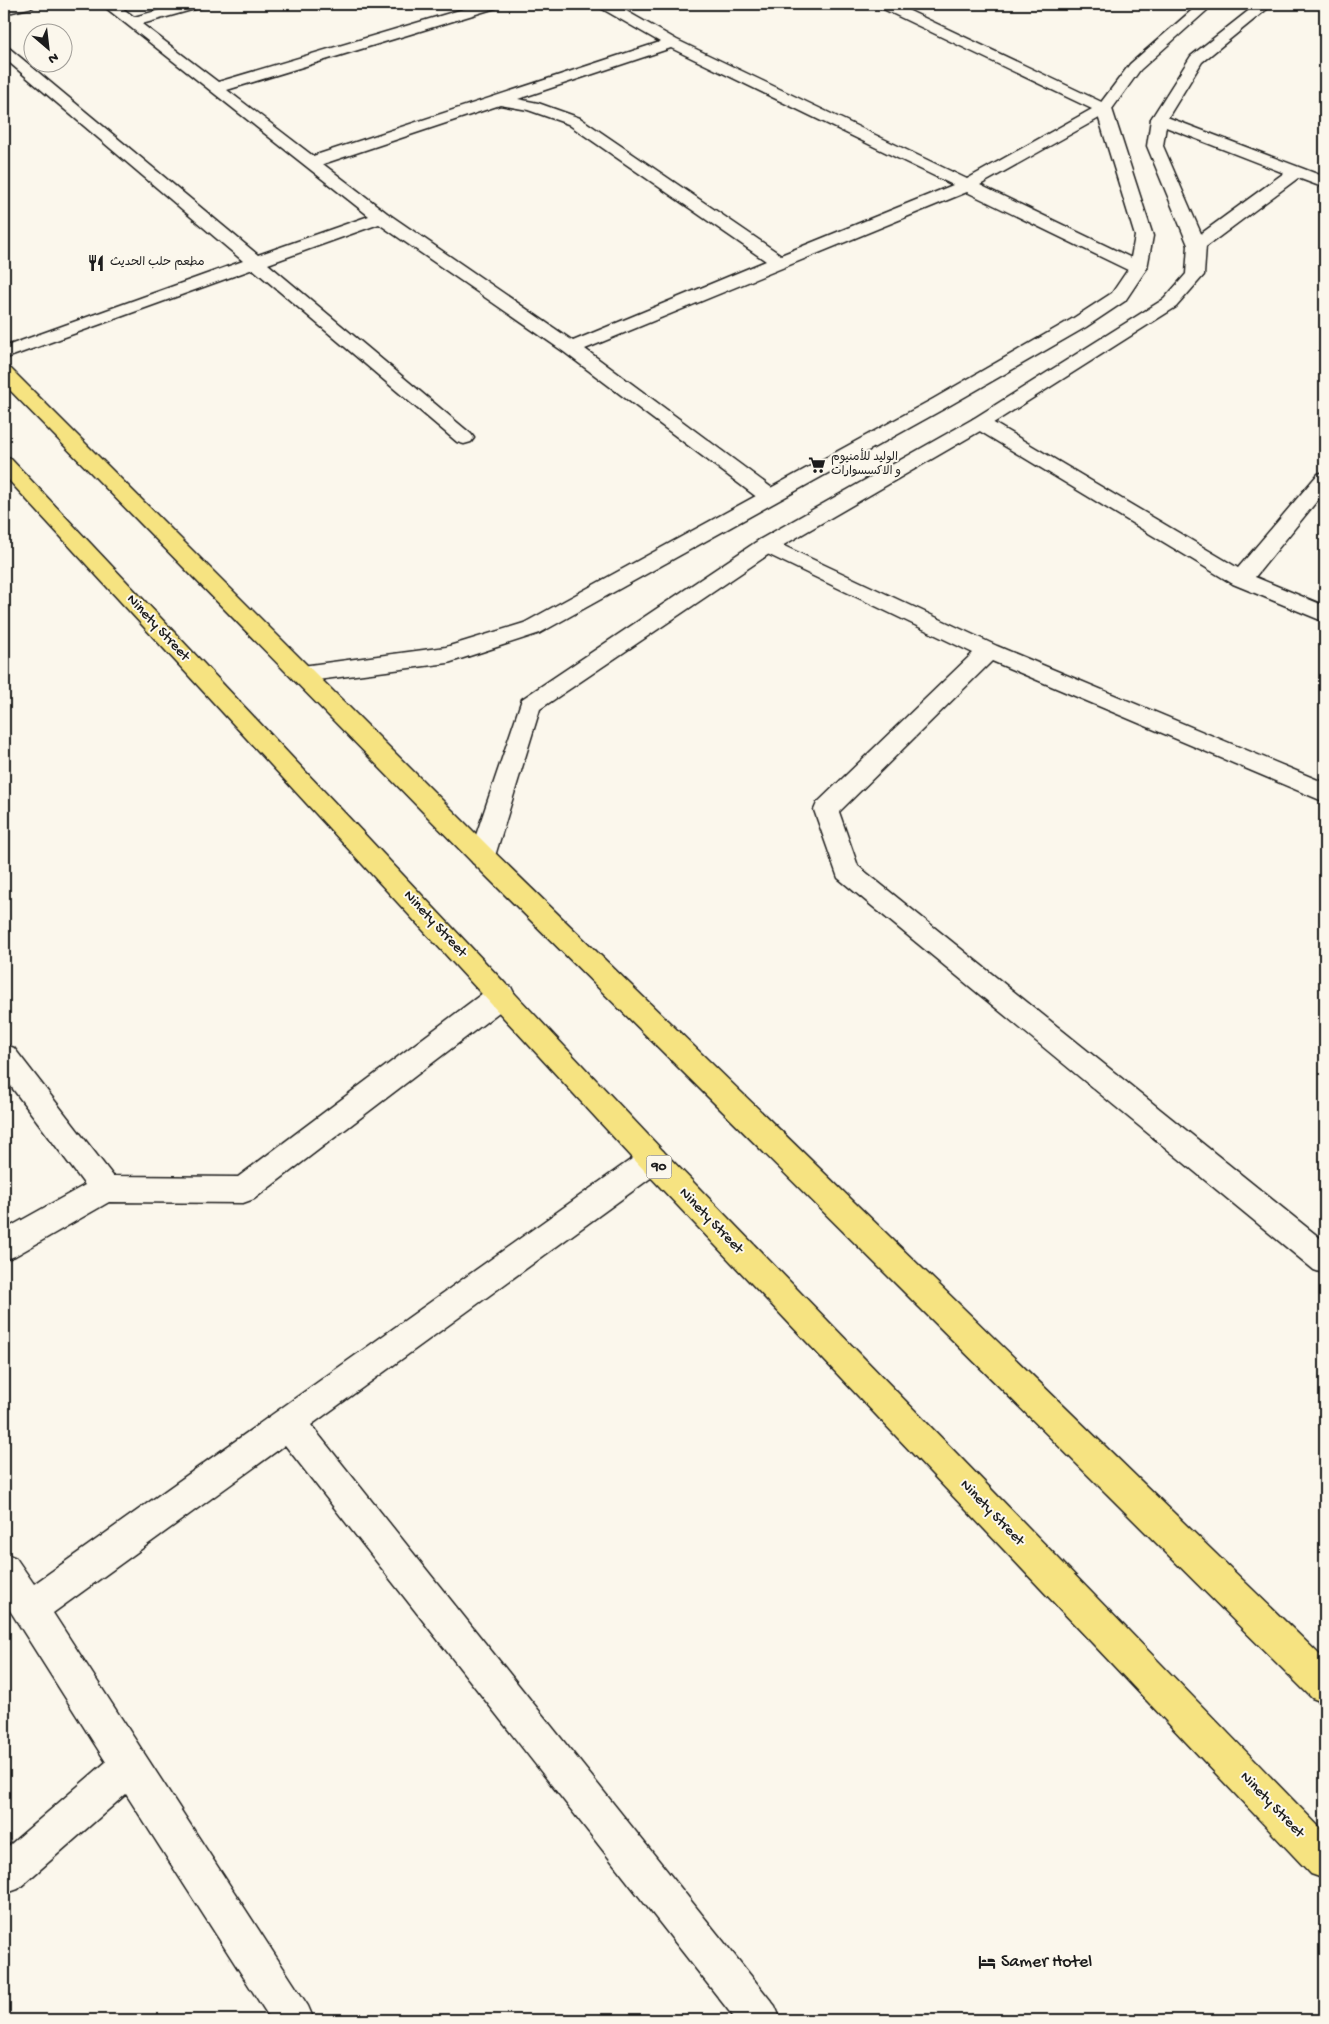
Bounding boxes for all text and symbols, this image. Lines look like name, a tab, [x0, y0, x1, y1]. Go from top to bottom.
north arrow	[22, 22, 72, 72]
text: N	[45, 48, 61, 67]
restaurant icon: مطعم حلب الحديث	[86, 253, 106, 273]
place label: مطعم حلب الحديث	[110, 256, 205, 270]
place label: الوليد للأمنيوم و الاكسسوارات	[831, 448, 901, 479]
supermarket icon: الوليد للأمنيوم و الاكسسوارات	[807, 455, 827, 475]
street label: Ninety Street	[122, 591, 195, 667]
street label: Ninety Street	[399, 887, 472, 963]
road number: 90	[646, 1156, 672, 1178]
street label: Ninety Street	[675, 1184, 748, 1259]
street label: Ninety Street	[956, 1476, 1029, 1551]
street label: Ninety Street	[1236, 1768, 1309, 1843]
hotel icon: Samer Hotel	[977, 1952, 997, 1972]
place label: Samer Hotel	[1001, 1952, 1092, 1973]

